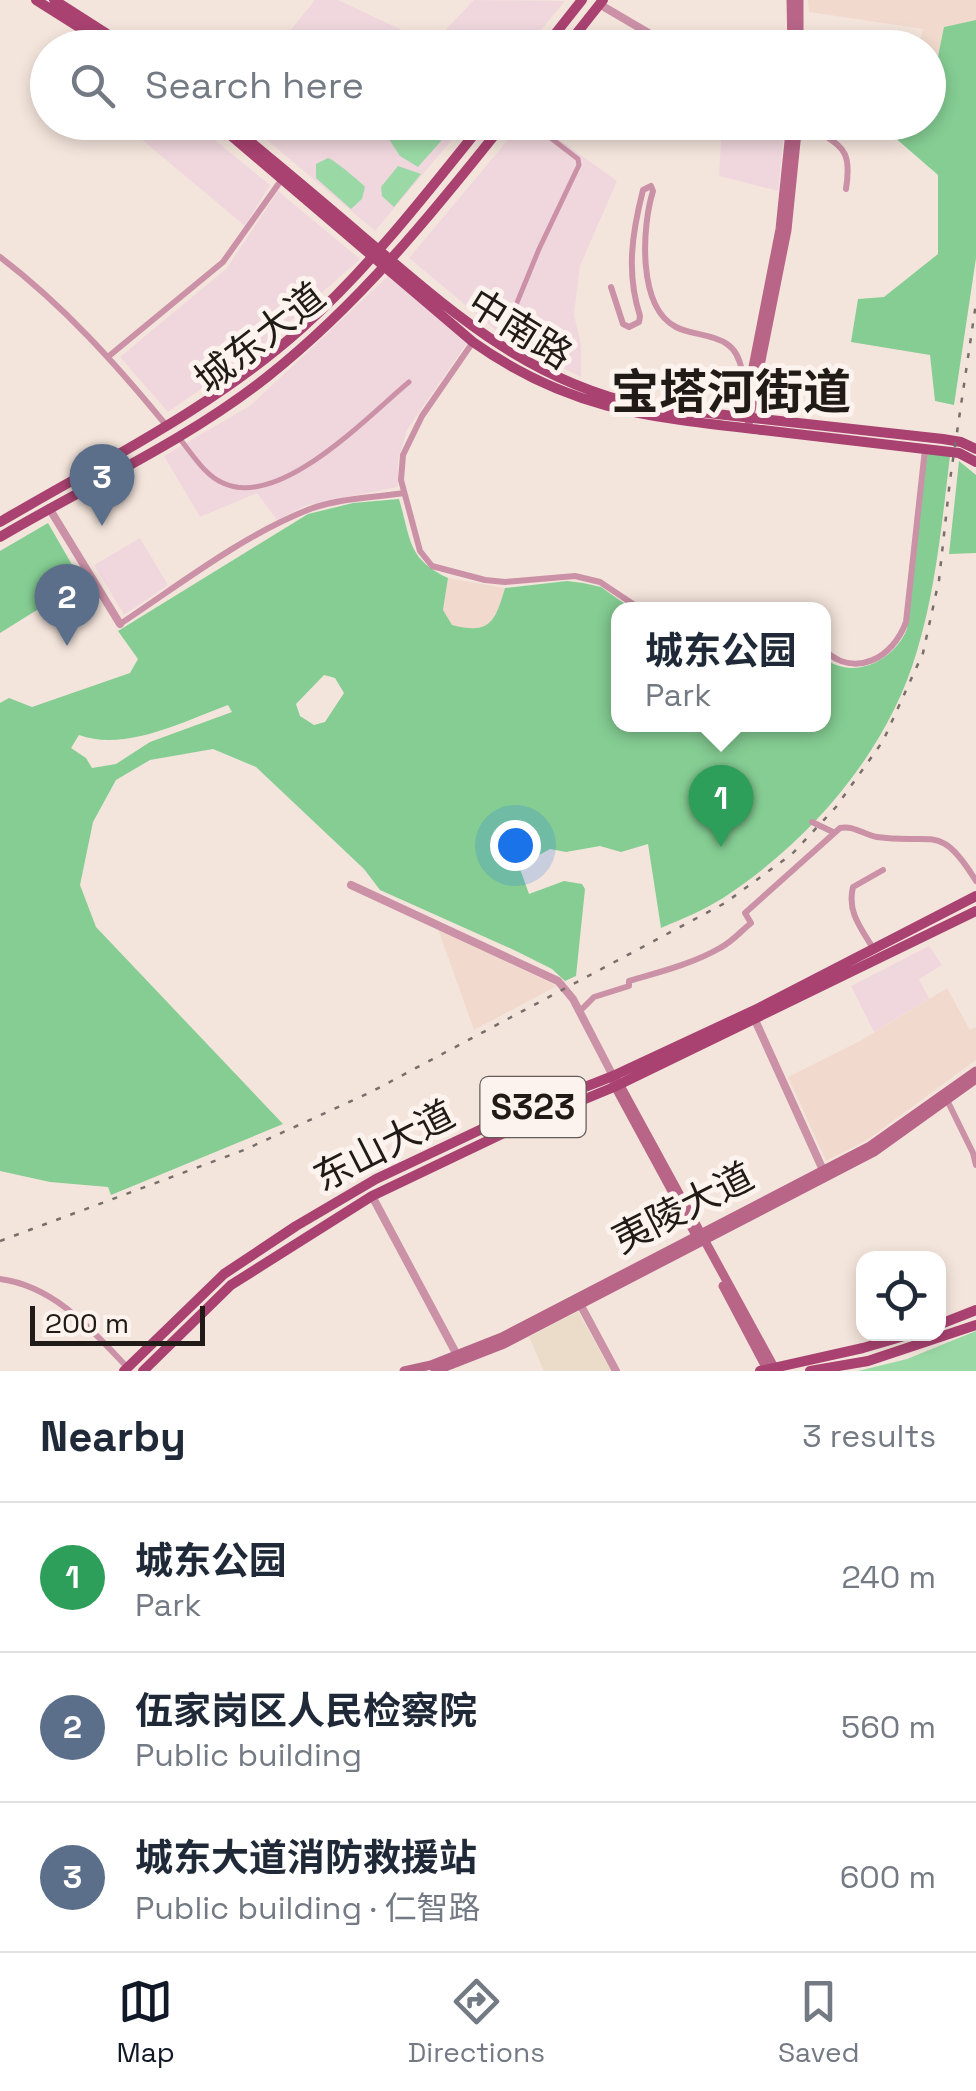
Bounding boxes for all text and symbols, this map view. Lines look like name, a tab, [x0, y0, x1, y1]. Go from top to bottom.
search box	[30, 30, 946, 140]
icon: search	[65, 58, 120, 113]
text: Search here	[145, 61, 364, 109]
street label: 城东大道	[185, 272, 335, 404]
street label: 中南路	[459, 278, 581, 380]
district label: 宝塔河街道	[611, 362, 851, 423]
pin: 3	[70, 444, 134, 526]
pin: 2	[34, 564, 100, 646]
popup	[611, 602, 831, 732]
text: 城东公园	[645, 627, 797, 675]
text: Park	[645, 675, 712, 715]
pin: 1	[688, 764, 754, 847]
your location	[490, 820, 541, 871]
road number: S323	[480, 1077, 586, 1137]
street label: 东山大道	[305, 1090, 463, 1202]
street label: 夷陵大道	[604, 1152, 762, 1264]
map controls	[856, 1251, 946, 1341]
button: locate	[856, 1251, 946, 1341]
scale bar	[30, 1301, 205, 1346]
text: 200 m	[45, 1305, 129, 1341]
text: Nearby	[40, 1410, 186, 1463]
text: 3 results	[802, 1416, 936, 1456]
text: 城东公园	[135, 1537, 287, 1585]
text: 1	[65, 1557, 80, 1597]
text: 240 m	[841, 1557, 936, 1597]
text: Park	[135, 1585, 202, 1625]
text: 伍家岗区人民检察院	[135, 1687, 477, 1735]
text: 2	[63, 1707, 82, 1747]
text: 560 m	[841, 1707, 936, 1747]
text: Public building	[135, 1735, 362, 1775]
text: 城东大道消防救援站	[135, 1834, 477, 1882]
text: 3	[63, 1857, 82, 1897]
text: 600 m	[840, 1857, 936, 1897]
text: Public building · 仁智路	[135, 1888, 480, 1928]
tab: Map	[116, 1974, 175, 2070]
tab: Directions	[408, 1974, 545, 2070]
tab: Saved	[778, 1974, 860, 2070]

